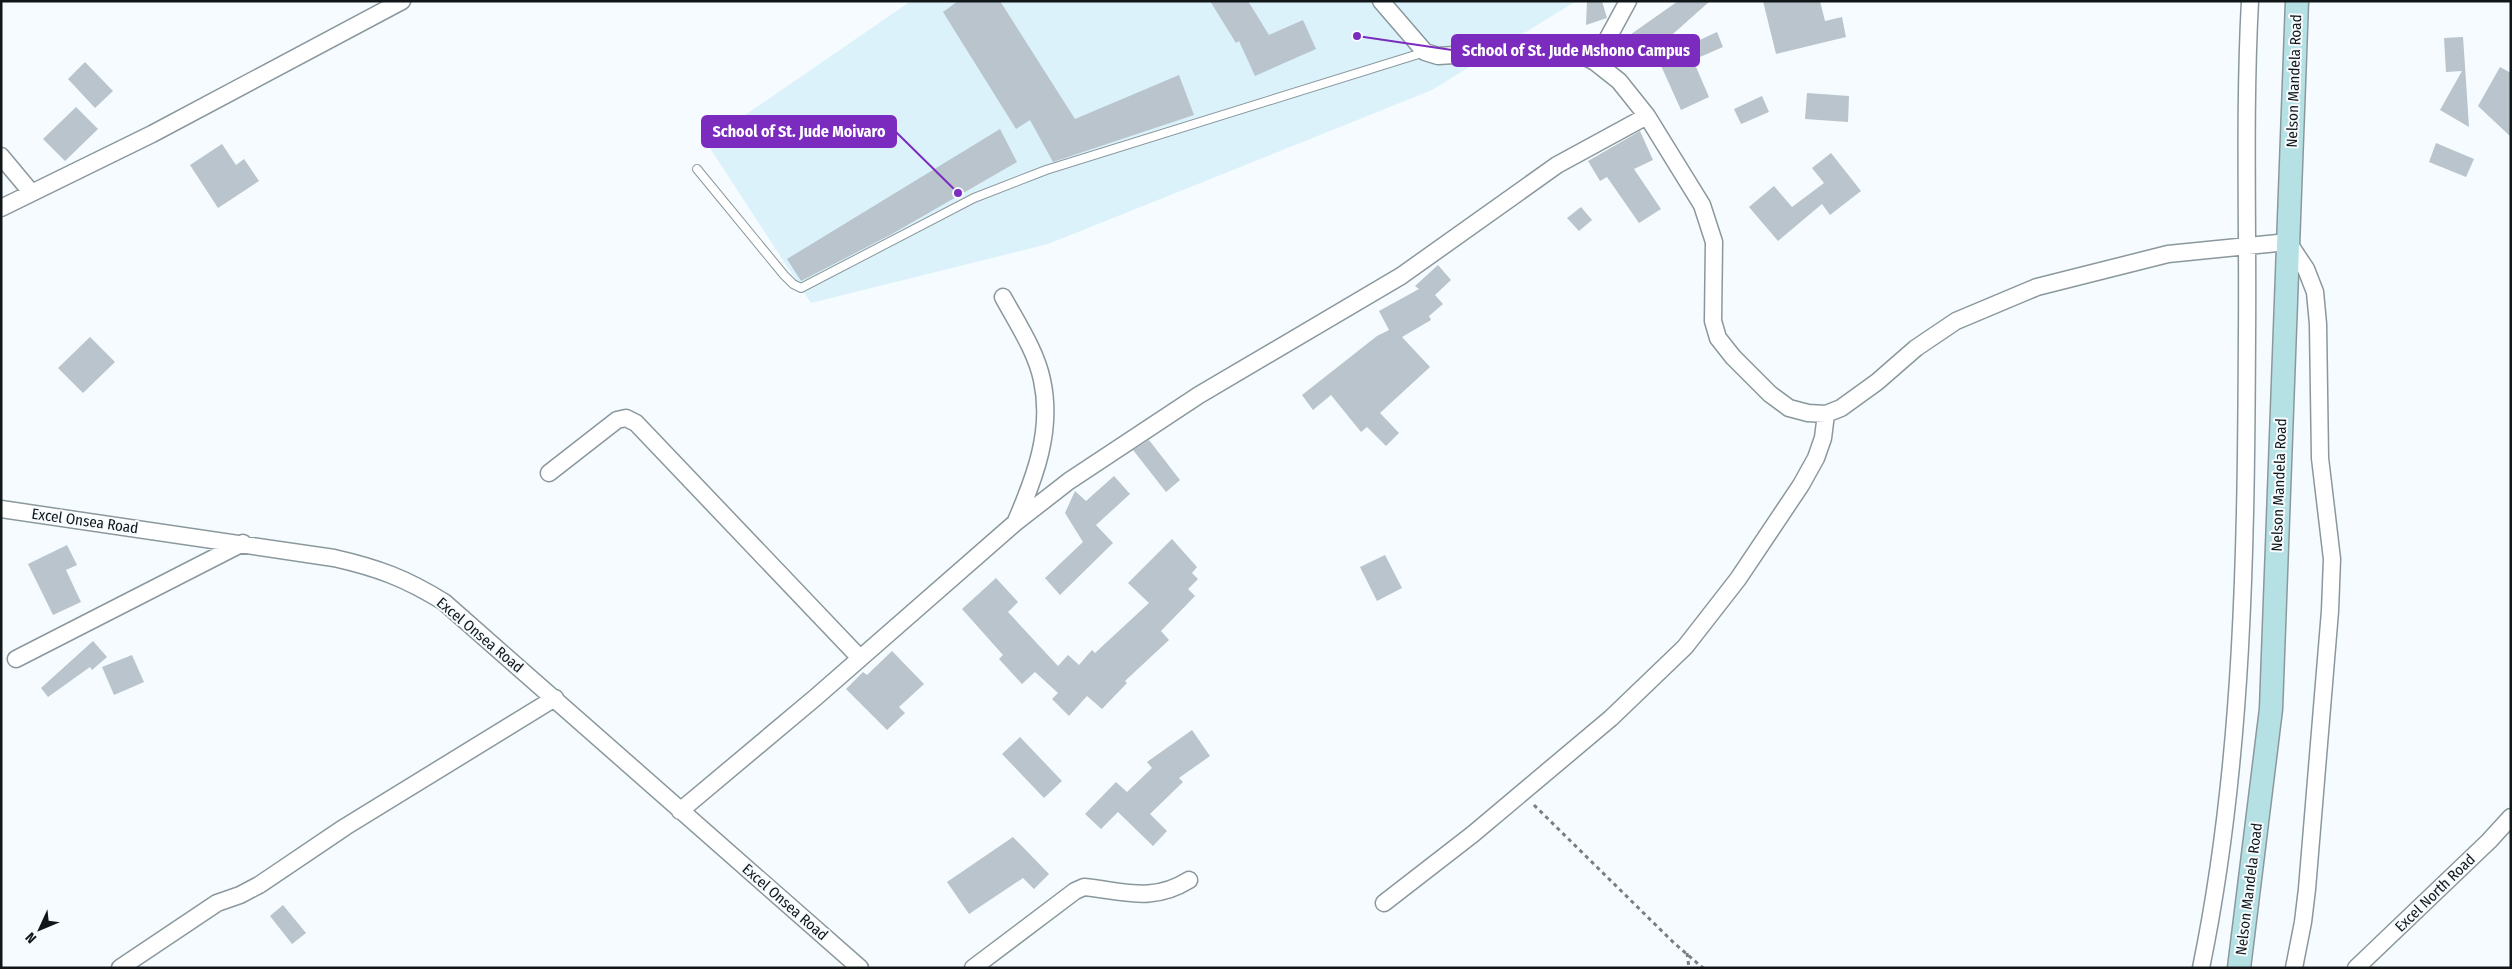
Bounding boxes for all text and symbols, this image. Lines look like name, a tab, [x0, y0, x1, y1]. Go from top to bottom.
street label: Nelson Mandela Road	[2283, 14, 2305, 148]
callout: School of St. Jude Mshono Campus	[1452, 35, 1699, 66]
text: School of St. Jude Mshono Campus	[1462, 41, 1690, 60]
callout: School of St. Jude Moivaro	[702, 116, 896, 147]
text: School of St. Jude Moivaro	[712, 122, 886, 141]
street label: Nelson Mandela Road	[2268, 418, 2290, 552]
street label: Excel Onsea Road	[31, 505, 139, 537]
street label: Excel Onsea Road	[433, 594, 527, 676]
street label: Nelson Mandela Road	[2232, 822, 2266, 956]
street label: Excel North Road	[2391, 850, 2479, 936]
street label: Excel Onsea Road	[739, 860, 831, 944]
north arrow	[15, 904, 65, 954]
text: N	[22, 929, 40, 947]

